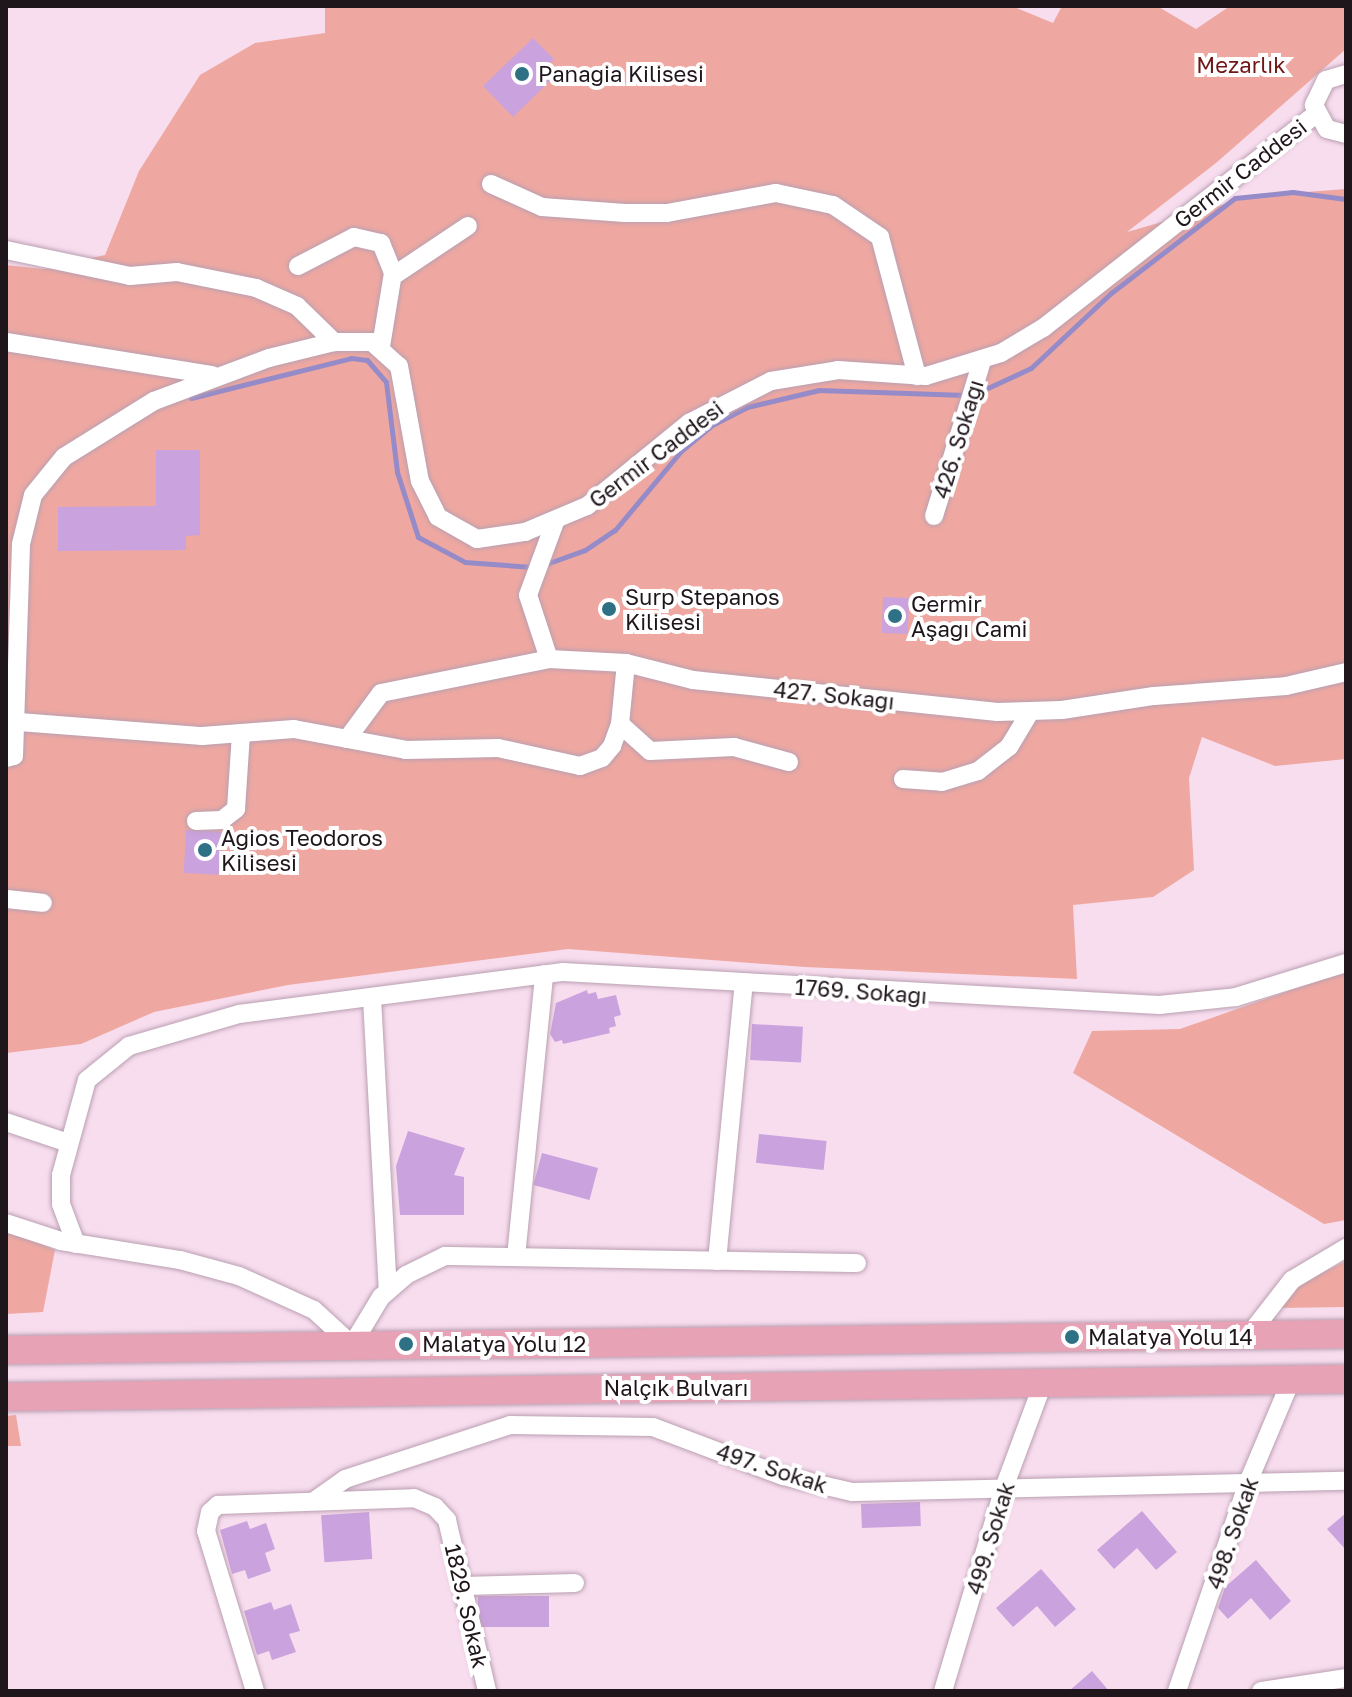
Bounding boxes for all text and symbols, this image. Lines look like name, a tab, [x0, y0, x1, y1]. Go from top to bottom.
park label: Mezarlık	[1196, 52, 1286, 78]
place label: Panagia Kilisesi	[538, 61, 704, 87]
marker: Panagia Kilisesi	[513, 65, 531, 83]
street label: Germir Caddesi	[1168, 113, 1312, 233]
street label: 426. Sokağı	[927, 376, 989, 502]
street label: Germir Caddesi	[584, 395, 728, 513]
place label: Surp Stepanos Kilisesi	[625, 583, 780, 634]
place label: Germir Aşağı Cami	[911, 590, 1028, 642]
marker: Surp Stepanos Kilisesi	[600, 600, 618, 618]
marker: Germir Aşağı Cami	[886, 607, 904, 625]
street label: 427. Sokağı	[772, 676, 896, 714]
place label: Agios Teodoros Kilisesi	[221, 824, 383, 876]
marker: Agios Teodoros Kilisesi	[196, 841, 214, 859]
street label: 1769. Sokağı	[794, 973, 928, 1009]
place label: Malatya Yolu 14	[1088, 1324, 1253, 1350]
marker: Malatya Yolu 14	[1063, 1328, 1081, 1346]
place label: Malatya Yolu 12	[422, 1331, 586, 1357]
marker: Malatya Yolu 12	[397, 1335, 415, 1353]
street label: Nalçık Bulvarı	[603, 1375, 749, 1401]
street label: 497. Sokak	[713, 1438, 831, 1498]
street label: 498. Sokak	[1201, 1474, 1263, 1592]
street label: 499. Sokak	[960, 1478, 1020, 1598]
street label: 1829. Sokak	[440, 1541, 494, 1671]

